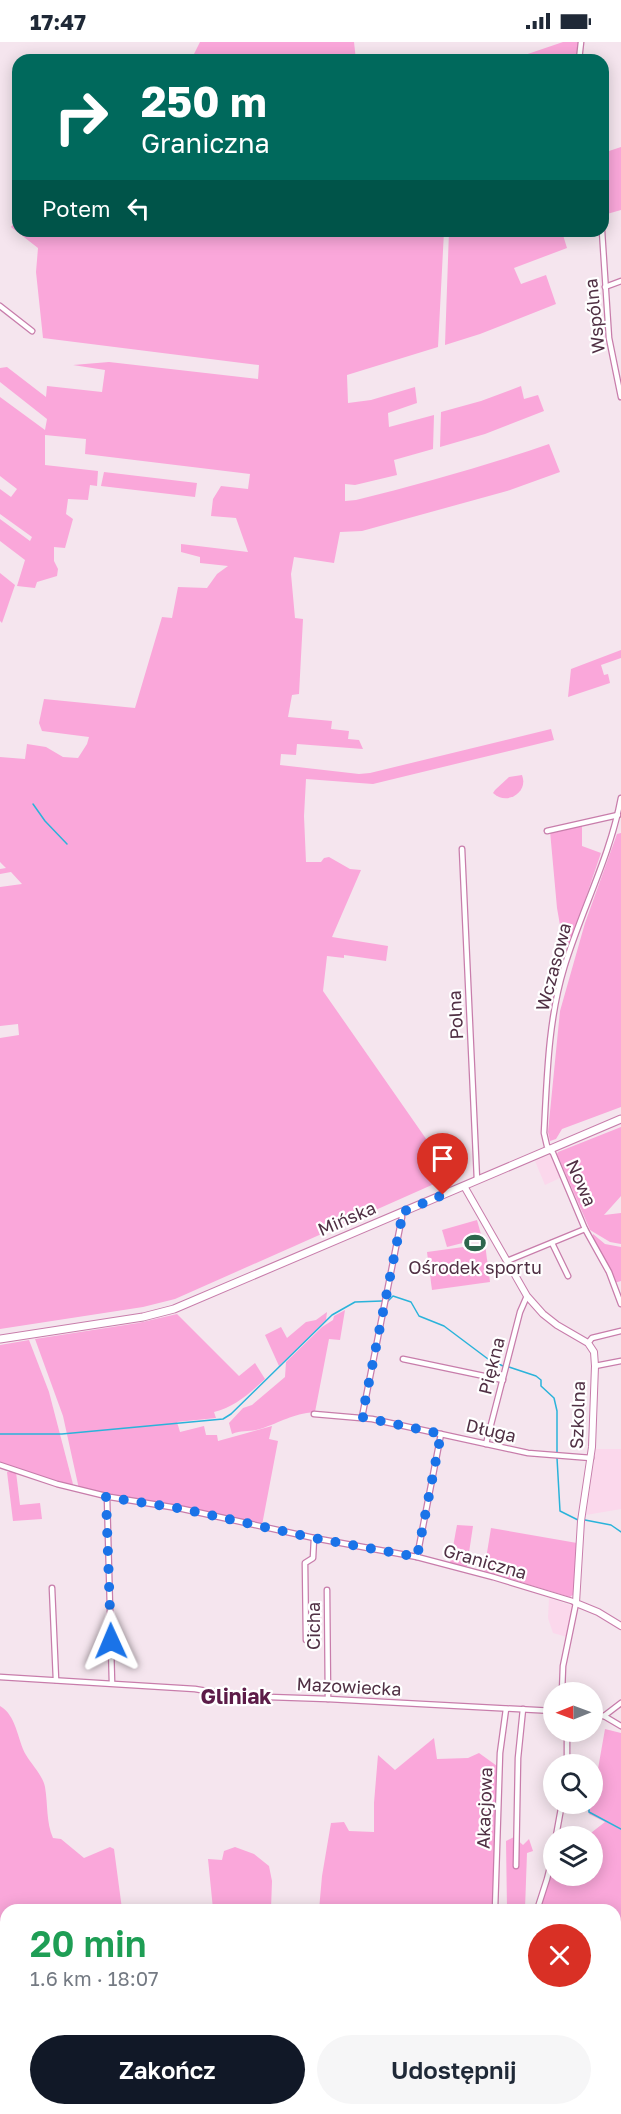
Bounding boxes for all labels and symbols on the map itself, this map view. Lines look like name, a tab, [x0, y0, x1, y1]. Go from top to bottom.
street label: Wspólna	[579, 278, 609, 355]
street label: Wczasowa	[531, 920, 575, 1013]
street label: Polna	[443, 990, 467, 1040]
pin	[417, 1133, 468, 1195]
street label: Nowa	[562, 1156, 602, 1209]
street label: Mińska	[314, 1196, 379, 1240]
sports icon: Ośrodek sportu	[463, 1231, 487, 1255]
place label: Ośrodek sportu	[408, 1256, 542, 1278]
street label: Piękna	[473, 1335, 509, 1397]
street label: Szkolna	[565, 1381, 589, 1449]
street label: Długa	[464, 1414, 519, 1446]
street label: Graniczna	[441, 1539, 530, 1583]
street label: Cicha	[302, 1602, 324, 1650]
position arrow	[79, 1609, 143, 1673]
street label: Mazowiecka	[296, 1672, 402, 1700]
north arrow	[543, 1682, 603, 1742]
district label: Gliniak	[200, 1683, 272, 1709]
street label: Akacjowa	[472, 1767, 496, 1849]

